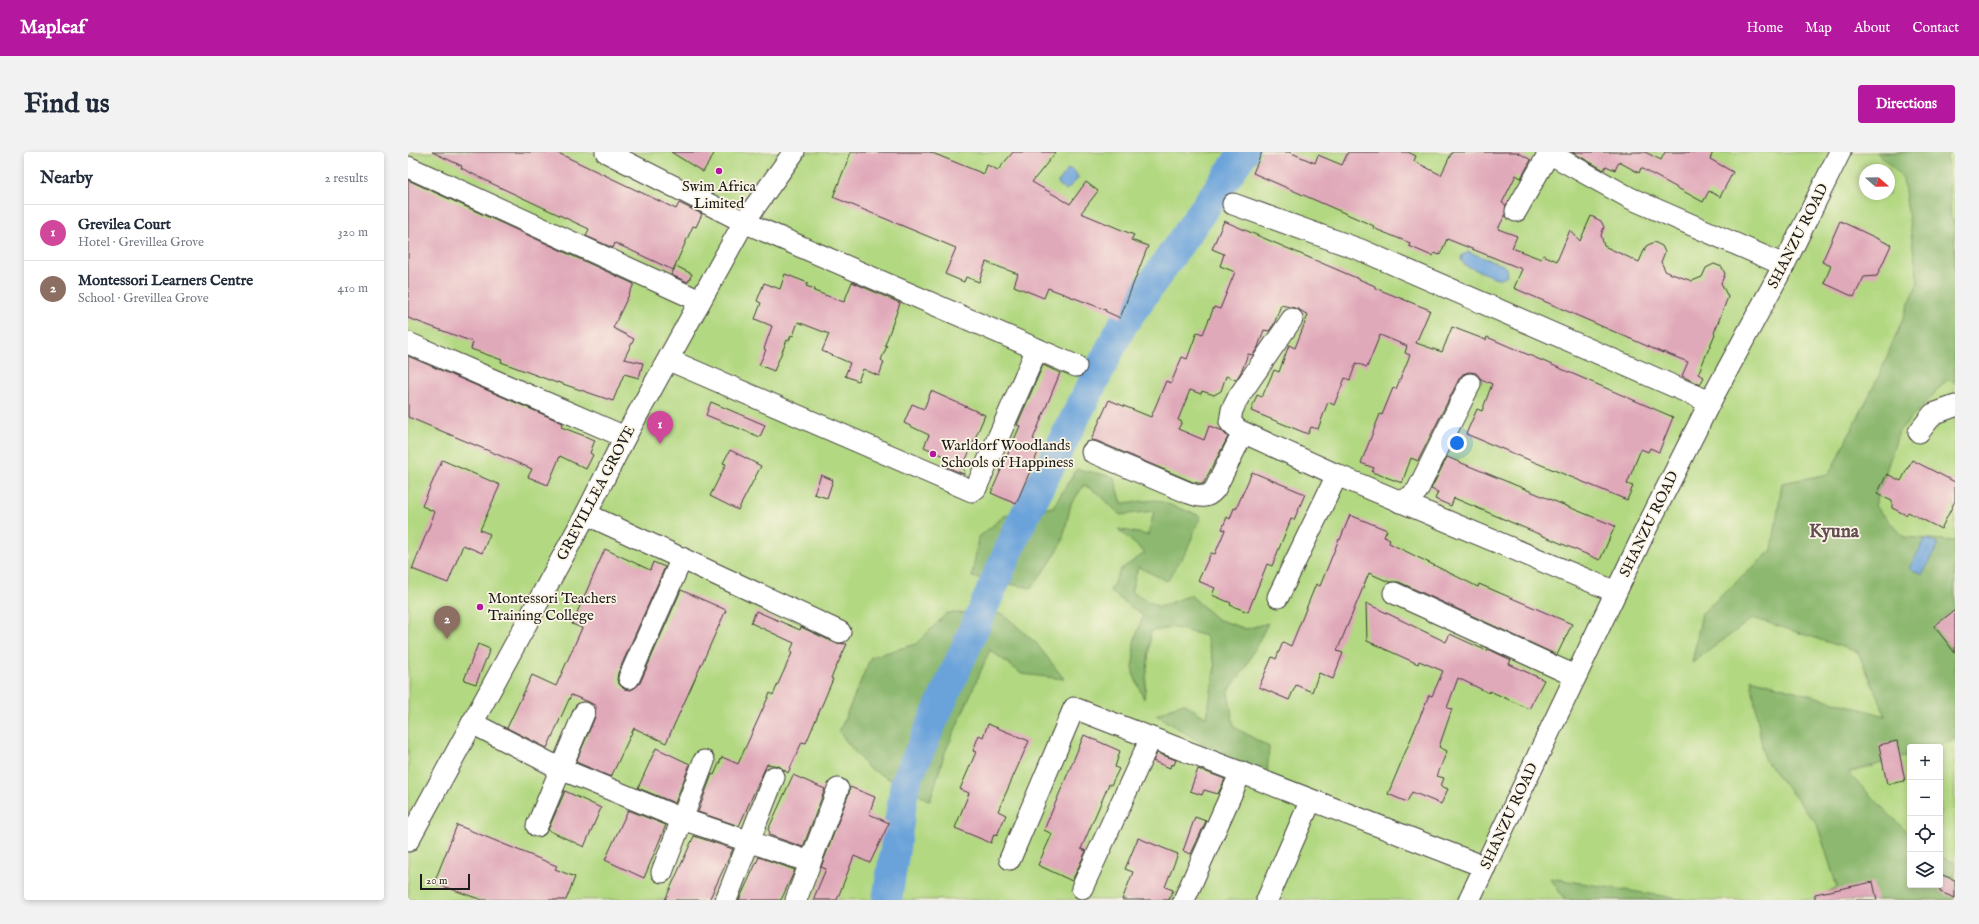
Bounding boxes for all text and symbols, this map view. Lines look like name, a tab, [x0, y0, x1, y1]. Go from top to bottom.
text: Mapleaf	[20, 16, 85, 40]
text: Home	[1747, 19, 1783, 37]
text: Map	[1805, 19, 1832, 37]
text: About	[1854, 19, 1890, 37]
text: Contact	[1912, 19, 1959, 37]
button: Directions	[1858, 85, 1955, 123]
text: Find us	[24, 87, 110, 122]
north arrow	[1859, 164, 1895, 200]
marker: Swim Africa Limited	[714, 166, 724, 176]
text: Nearby	[40, 168, 93, 189]
text: 2 results	[324, 170, 368, 187]
place label: Swim Africa Limited	[682, 177, 757, 213]
street label: SHANZU ROAD	[1763, 180, 1833, 292]
text: Grevilea Court	[78, 215, 171, 234]
text: 1	[51, 224, 55, 241]
text: 320 m	[338, 224, 368, 241]
text: Hotel · Grevillea Grove	[78, 234, 204, 251]
text: Montessori Learners Centre	[78, 271, 253, 290]
text: 2	[50, 280, 56, 297]
text: 410 m	[338, 280, 368, 297]
text: School · Grevillea Grove	[78, 290, 209, 307]
pin: 1	[647, 411, 673, 444]
street label: GREVILLEA GROVE	[552, 422, 640, 564]
your location	[1447, 433, 1467, 453]
place label: Warldorf Woodlands Schools of Happiness	[941, 436, 1074, 472]
marker: Warldorf Woodlands Schools of Happiness	[928, 449, 938, 459]
street label: SHANZU ROAD	[1615, 468, 1683, 580]
district label: Kyuna	[1809, 520, 1860, 544]
place label: Montessori Teachers Training College	[488, 589, 616, 625]
marker: Montessori Teachers Training College	[475, 602, 485, 612]
pin: 2	[434, 606, 460, 639]
map controls	[1907, 744, 1943, 888]
button: +	[1907, 744, 1943, 780]
street label: SHANZU ROAD	[1476, 760, 1542, 872]
button: −	[1907, 780, 1943, 816]
button: locate	[1907, 816, 1943, 852]
button: layers	[1907, 852, 1943, 888]
scale bar	[420, 872, 470, 891]
text: 20 m	[426, 874, 447, 888]

